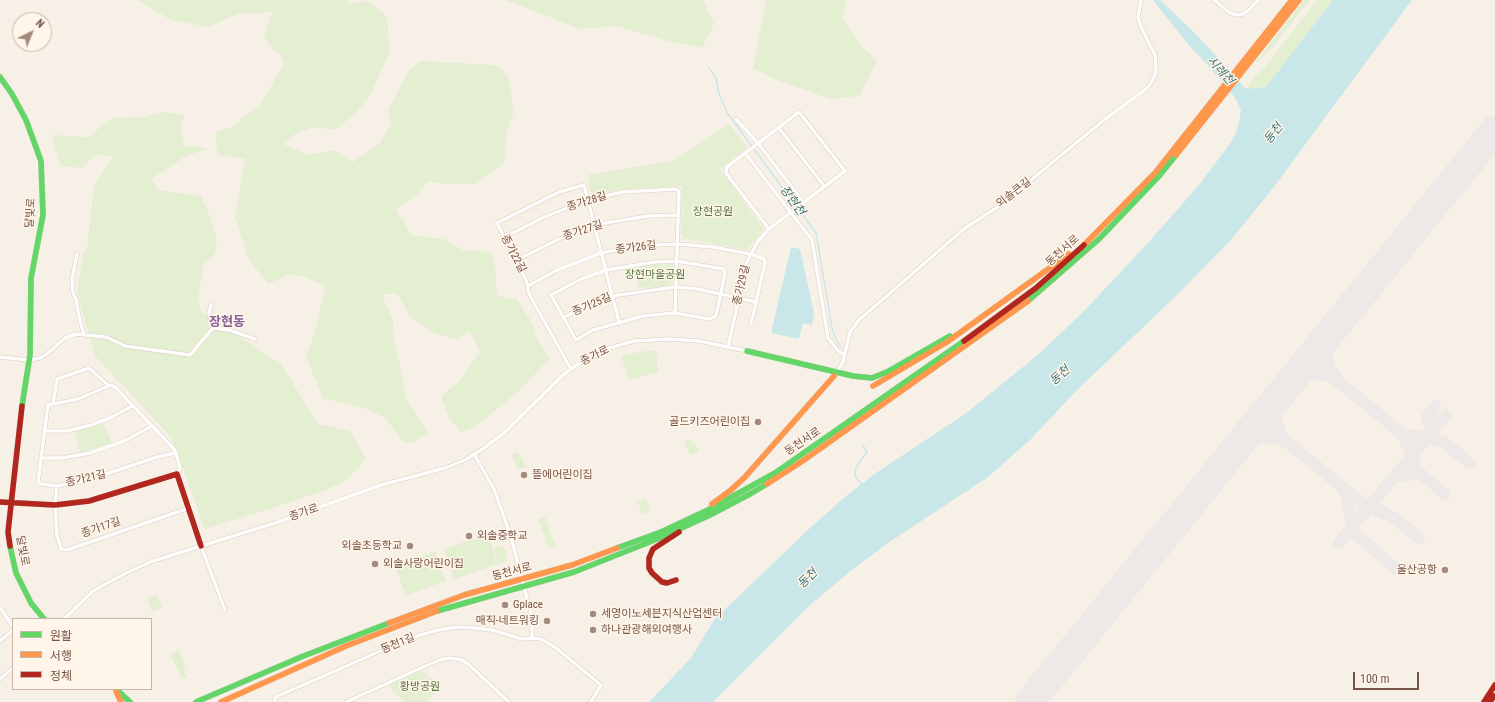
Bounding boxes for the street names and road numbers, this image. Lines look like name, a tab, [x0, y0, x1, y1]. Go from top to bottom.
street label: 외솔큰길	[994, 175, 1034, 211]
street label: 종가28길	[565, 190, 609, 214]
street label: 달빛로	[23, 197, 39, 229]
street label: 종가27길	[561, 218, 605, 244]
street label: 종가22길	[497, 233, 529, 275]
street label: 동천서로	[1044, 233, 1082, 269]
street label: 종가26길	[615, 239, 657, 257]
street label: 종가29길	[731, 263, 753, 307]
street label: 종가25길	[570, 291, 614, 319]
street label: 종가로	[578, 343, 612, 369]
street label: 동천서로	[783, 425, 823, 459]
street label: 종가21길	[64, 468, 108, 490]
street label: 종가로	[287, 502, 321, 524]
street label: 종가17길	[79, 515, 123, 541]
street label: 달빛로	[13, 535, 31, 567]
street label: 동천서로	[491, 560, 533, 584]
street label: 동천1길	[379, 631, 417, 657]

